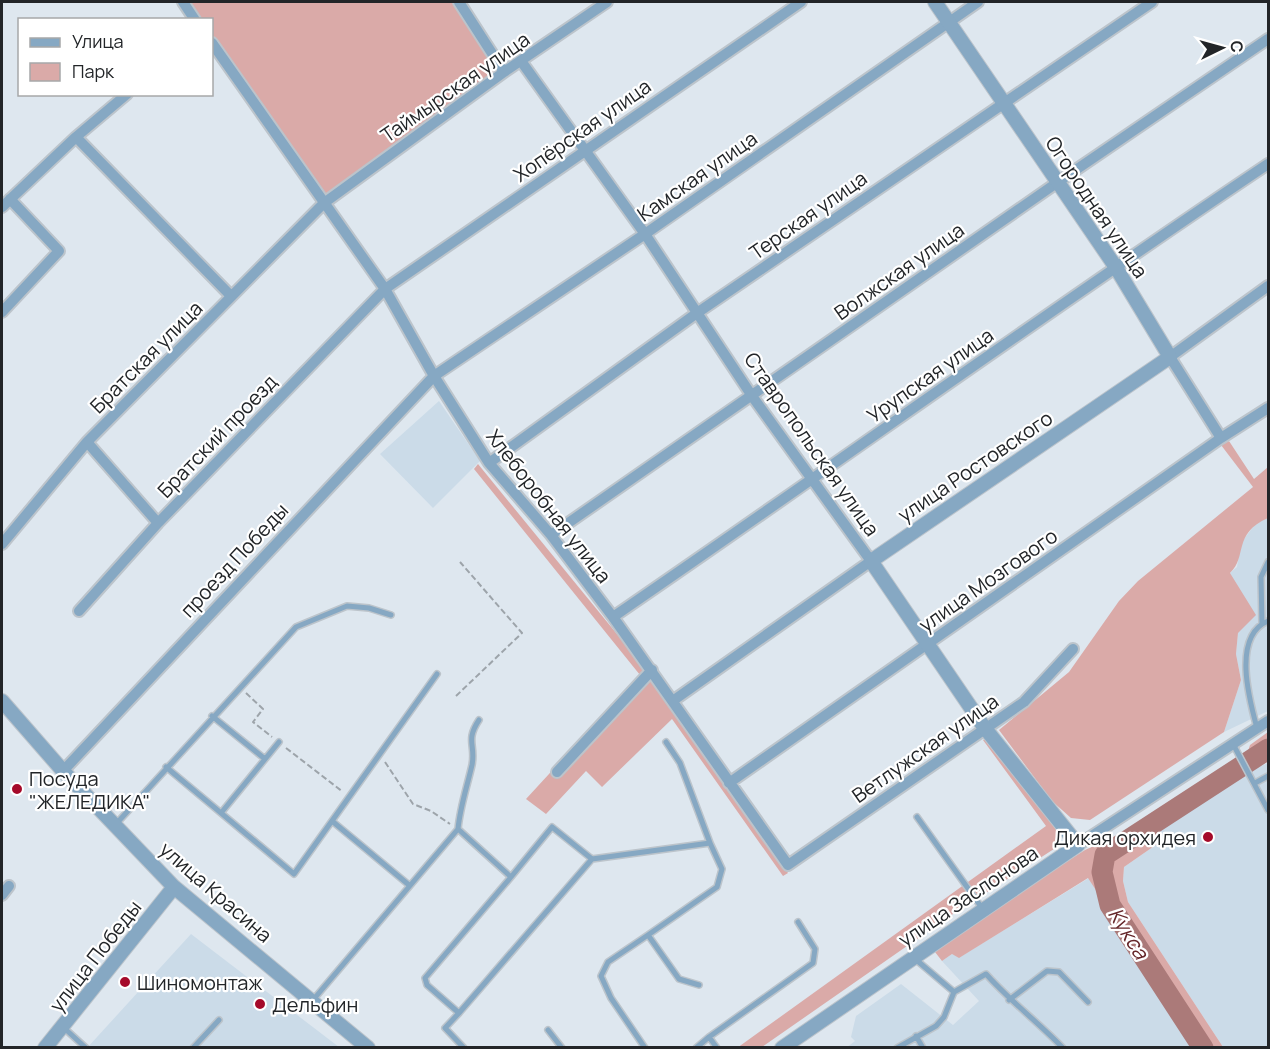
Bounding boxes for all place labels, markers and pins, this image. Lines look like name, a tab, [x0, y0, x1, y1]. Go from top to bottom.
place label: Посуда "ЖЕЛЕДИКА"	[29, 765, 150, 815]
marker: Посуда "ЖЕЛЕДИКА"	[10, 782, 24, 796]
place label: Дикая орхидея	[1054, 824, 1196, 851]
marker: Дикая орхидея	[1201, 830, 1215, 844]
place label: Шиномонтаж	[137, 969, 262, 996]
marker: Шиномонтаж	[118, 975, 132, 989]
place label: Дельфин	[272, 991, 358, 1018]
marker: Дельфин	[253, 997, 267, 1011]

